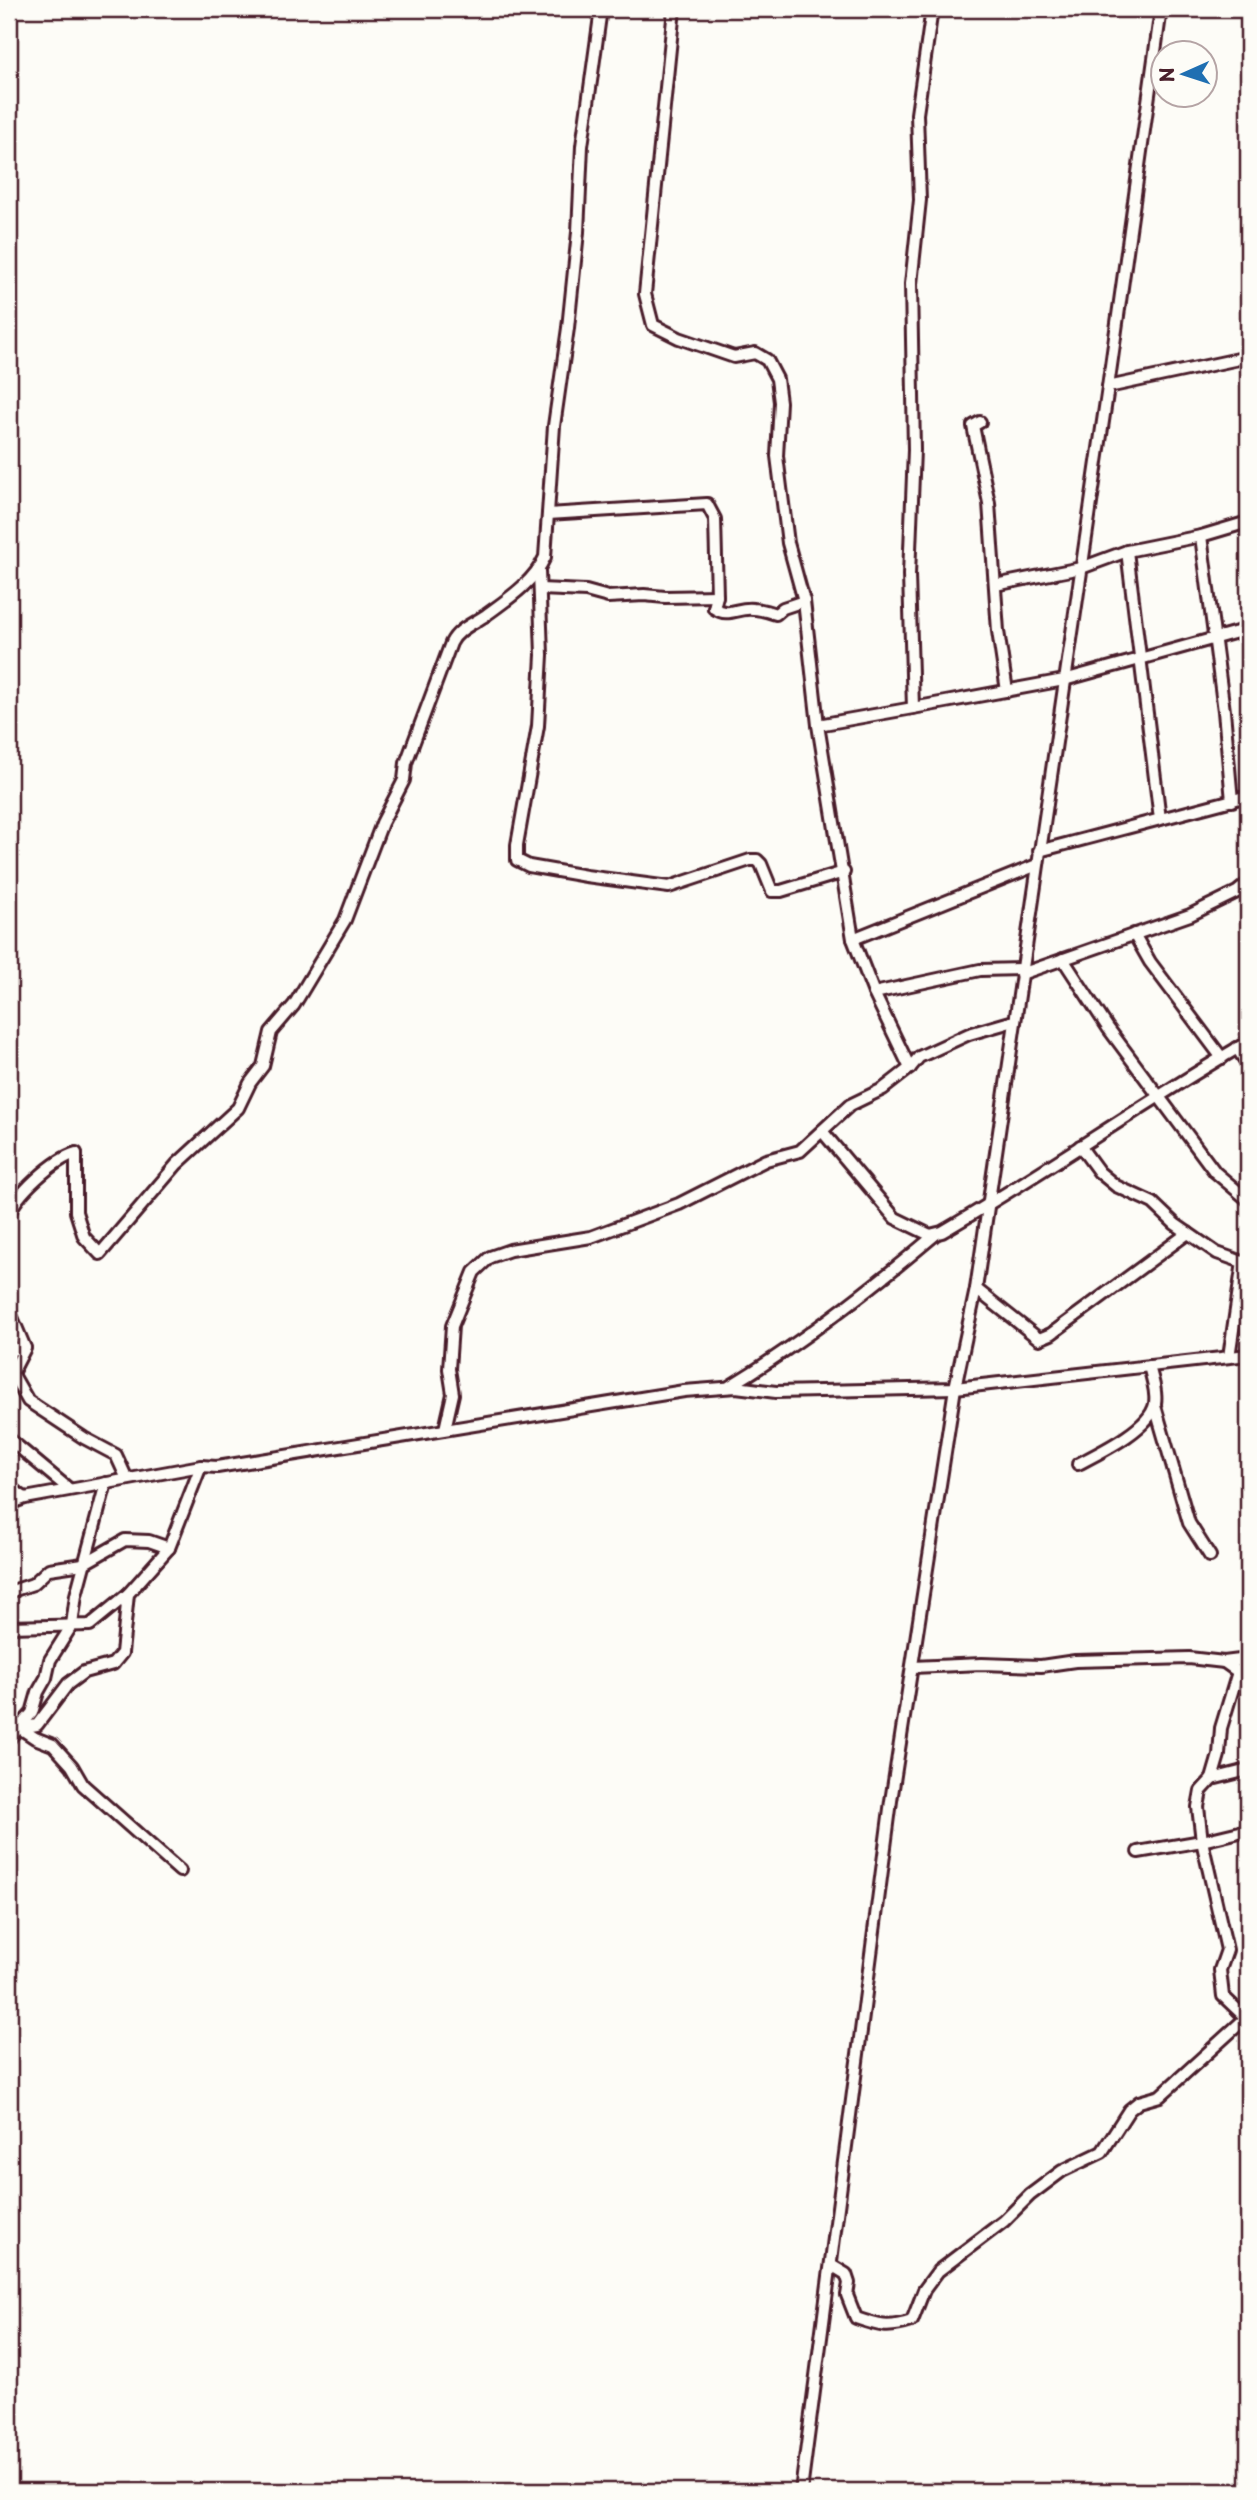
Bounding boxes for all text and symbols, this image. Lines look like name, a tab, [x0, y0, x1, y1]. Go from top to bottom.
north arrow	[1148, 38, 1218, 108]
text: N	[1152, 67, 1180, 83]

